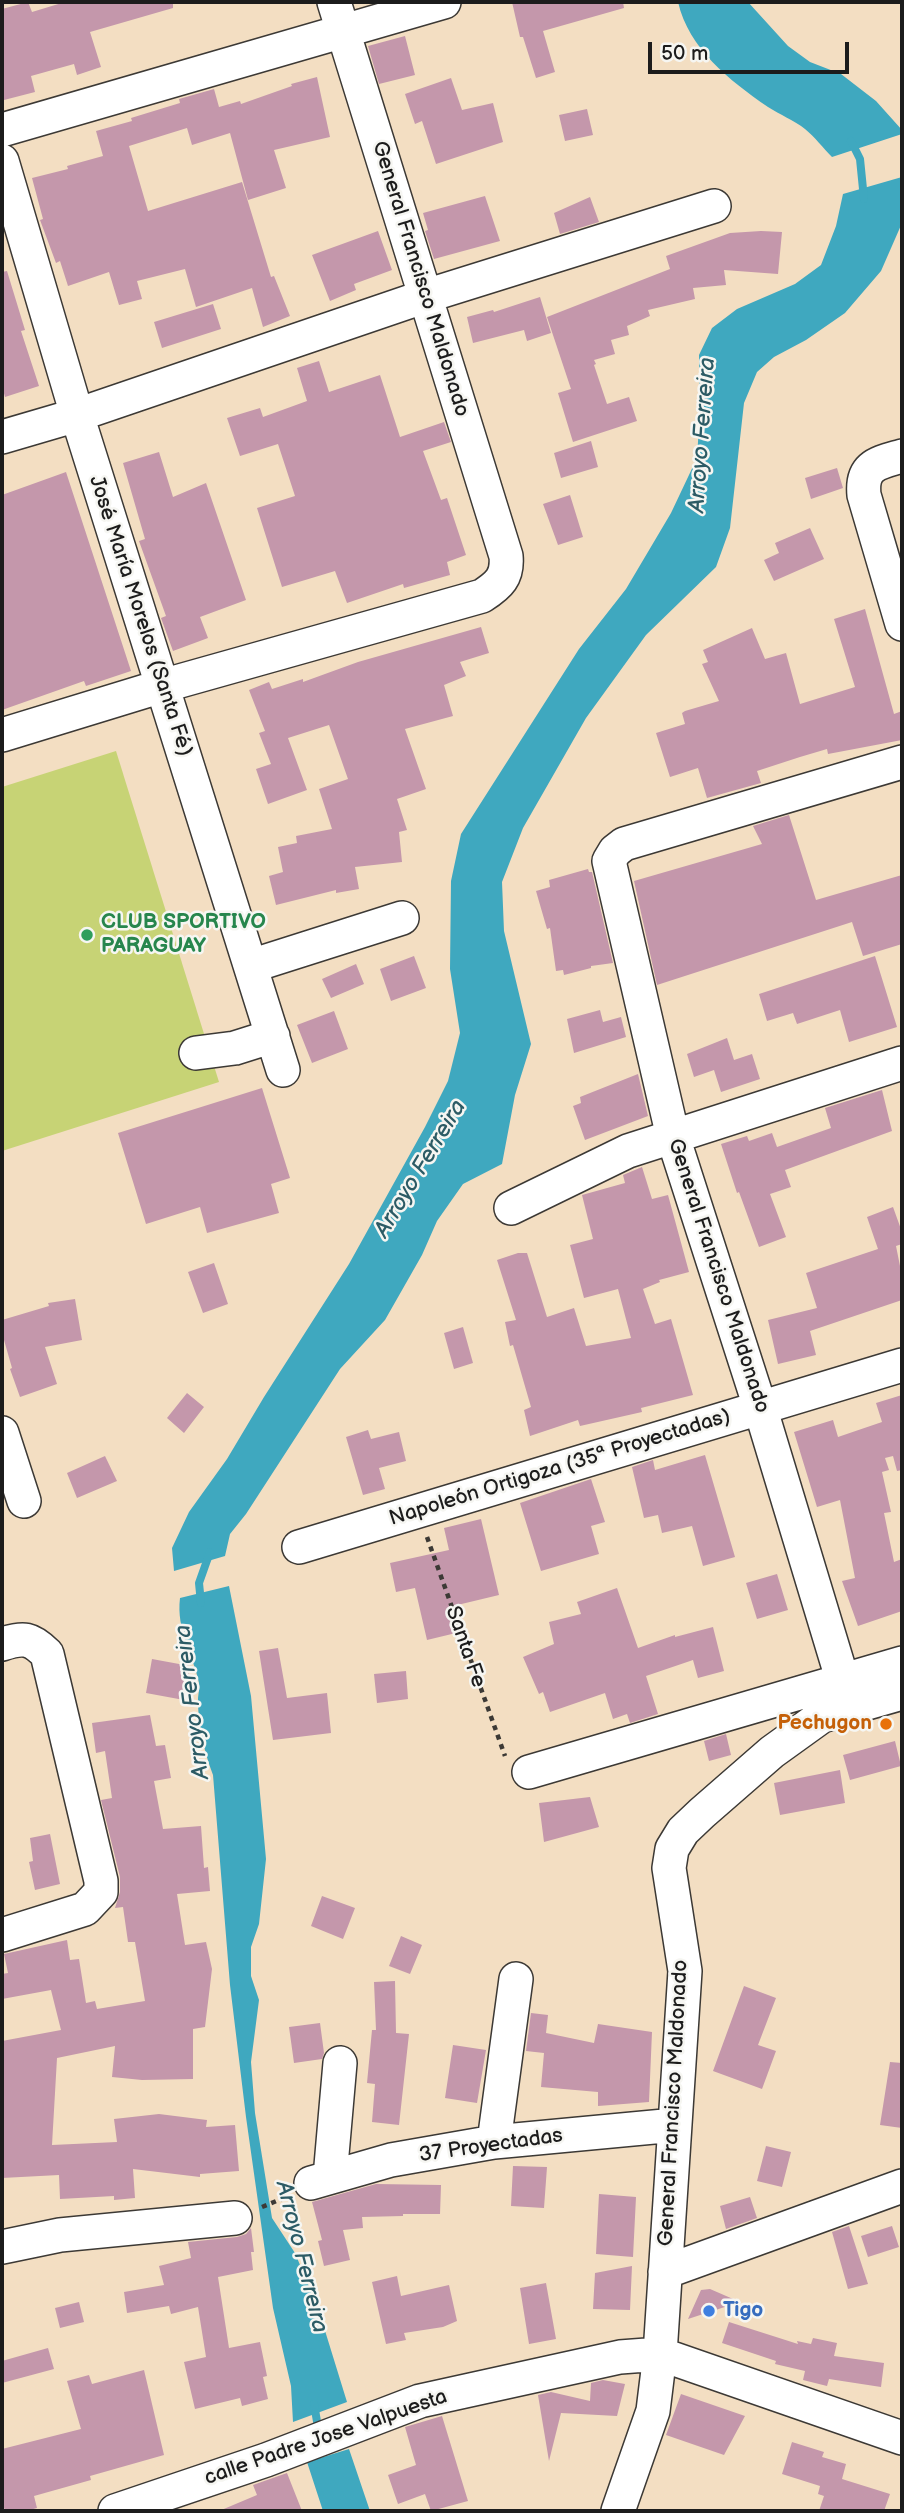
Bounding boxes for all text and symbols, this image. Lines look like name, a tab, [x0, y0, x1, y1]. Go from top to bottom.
scale bar	[652, 28, 853, 72]
text: 50 m	[661, 41, 708, 66]
street label: General Francisco Maldonado	[366, 138, 474, 420]
water label: Arroyo Ferreira	[684, 356, 722, 514]
street label: José María Morelos (Santa Fé)	[83, 473, 197, 759]
place label: CLUB SPORTIVO PARAGUAY	[101, 910, 266, 960]
marker: CLUB SPORTIVO PARAGUAY	[79, 927, 95, 943]
water label: Arroyo Ferreira	[369, 1095, 473, 1243]
street label: General Francisco Maldonado	[662, 1136, 774, 1416]
street label: Napoleón Ortigoza (35ª Proyectadas)	[386, 1404, 734, 1532]
street label: Santa Fe	[439, 1603, 491, 1691]
water label: Arroyo Ferreira	[170, 1623, 216, 1781]
place label: Pechugon	[777, 1711, 872, 1737]
marker: Pechugon	[878, 1716, 894, 1732]
street label: General Francisco Maldonado	[654, 1959, 694, 2247]
street label: 37 Proyectadas	[418, 2123, 564, 2169]
water label: Arroyo Ferreira	[269, 2178, 333, 2336]
place label: Tigo	[723, 2298, 763, 2324]
marker: Tigo	[701, 2303, 717, 2319]
street label: calle Padre Jose Valpuesta	[201, 2385, 451, 2491]

